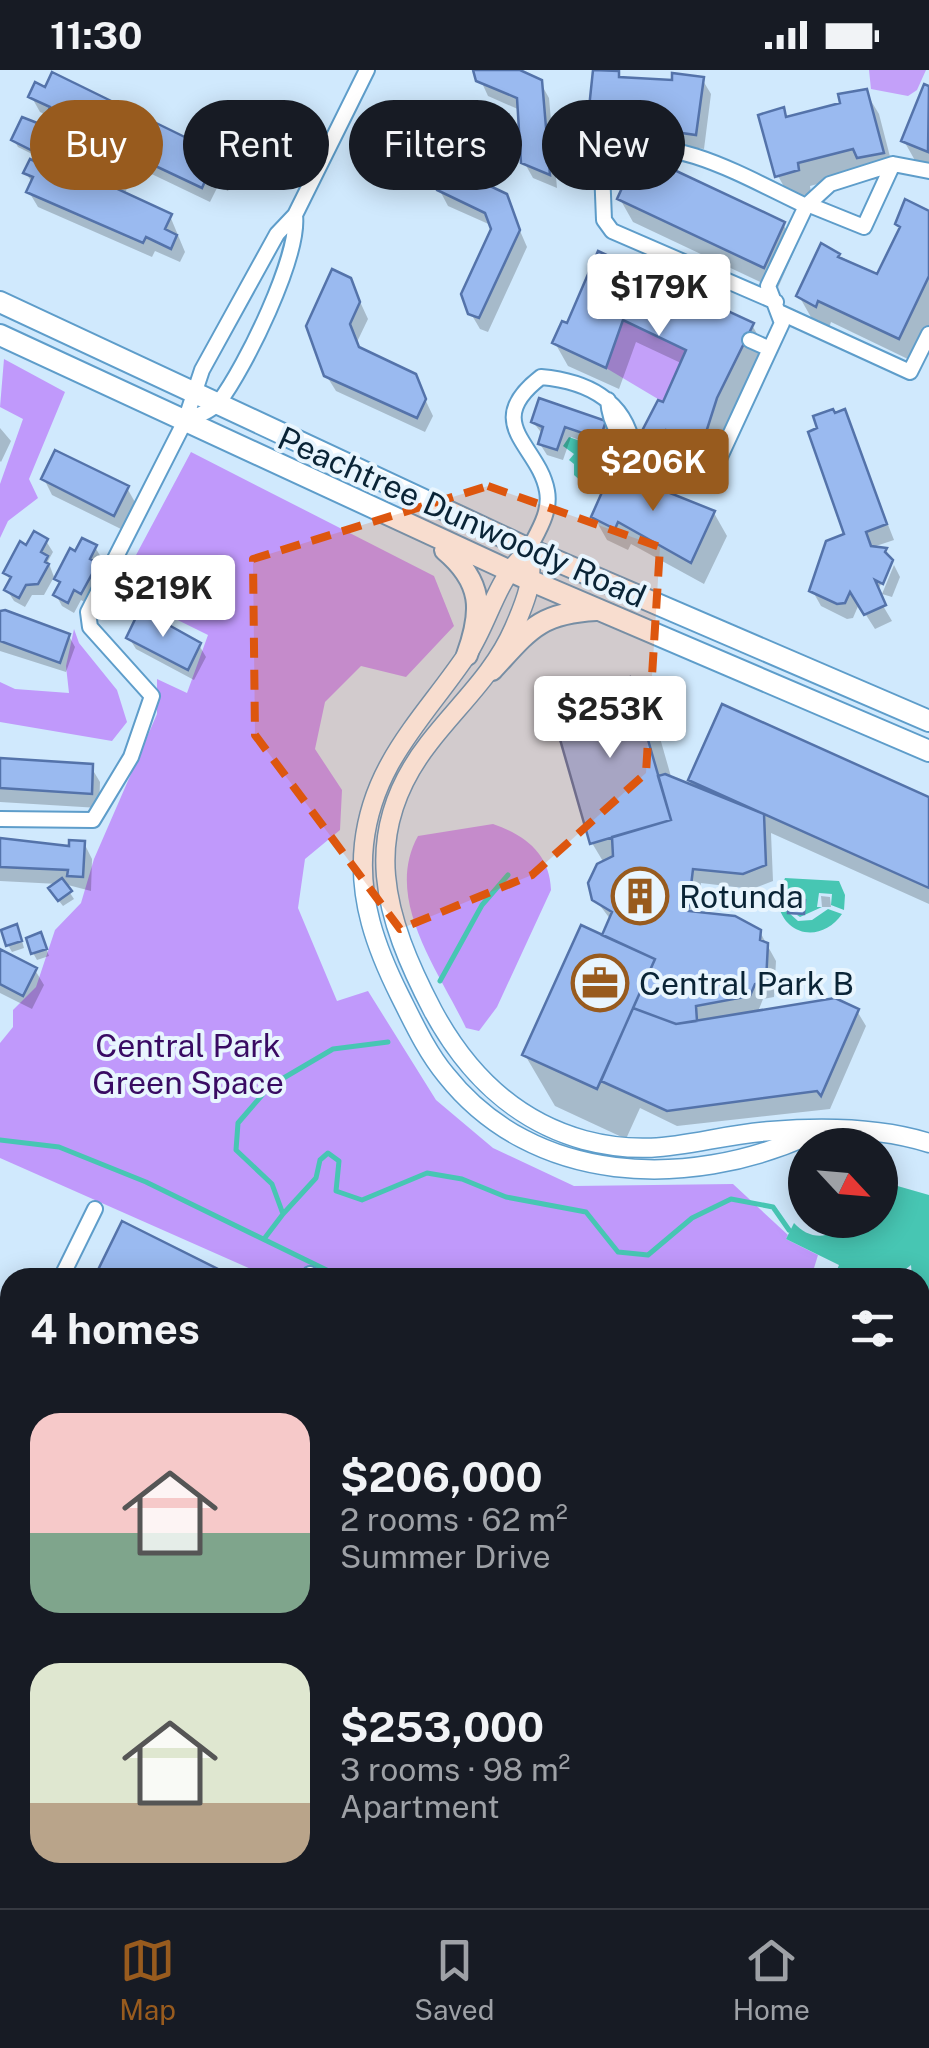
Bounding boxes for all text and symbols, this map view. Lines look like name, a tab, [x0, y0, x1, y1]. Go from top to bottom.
text: 11:30	[50, 13, 142, 58]
chip: Buy	[30, 100, 163, 190]
chip: Rent	[183, 100, 329, 190]
chip: Filters	[349, 100, 522, 190]
chip: New	[542, 100, 685, 190]
pin: $179K	[589, 254, 729, 339]
text: $179K	[609, 268, 709, 305]
street label: Peachtree Dunwoody Road	[272, 419, 652, 615]
pin: $206K	[583, 429, 723, 514]
text: $206K	[600, 443, 706, 480]
pin: $219K	[93, 555, 233, 640]
text: $219K	[113, 569, 213, 606]
pin: $253K	[540, 676, 680, 761]
text: $253K	[556, 690, 664, 727]
building icon: Rotunda	[610, 866, 670, 926]
place label: Rotunda	[679, 878, 804, 915]
office icon: Central Park B	[570, 953, 630, 1013]
place label: Central Park B	[639, 965, 854, 1002]
park label: Central Park Green Space	[92, 1027, 284, 1101]
north arrow	[788, 1128, 898, 1238]
map controls	[788, 1128, 898, 1238]
icon: filters	[845, 1301, 900, 1356]
text: 4 homes	[30, 1304, 200, 1353]
text: $206,000	[340, 1452, 543, 1501]
icon: home	[110, 1453, 230, 1573]
text: 2 rooms · 62 m²	[340, 1501, 568, 1538]
text: Summer Drive	[340, 1538, 551, 1575]
text: $253,000	[340, 1702, 544, 1751]
icon: home	[110, 1703, 230, 1823]
text: 3 rooms · 98 m²	[340, 1751, 570, 1788]
text: Apartment	[340, 1788, 500, 1825]
tab: Map	[119, 1933, 176, 2026]
tab: Saved	[414, 1933, 494, 2026]
tab: Home	[733, 1933, 810, 2026]

